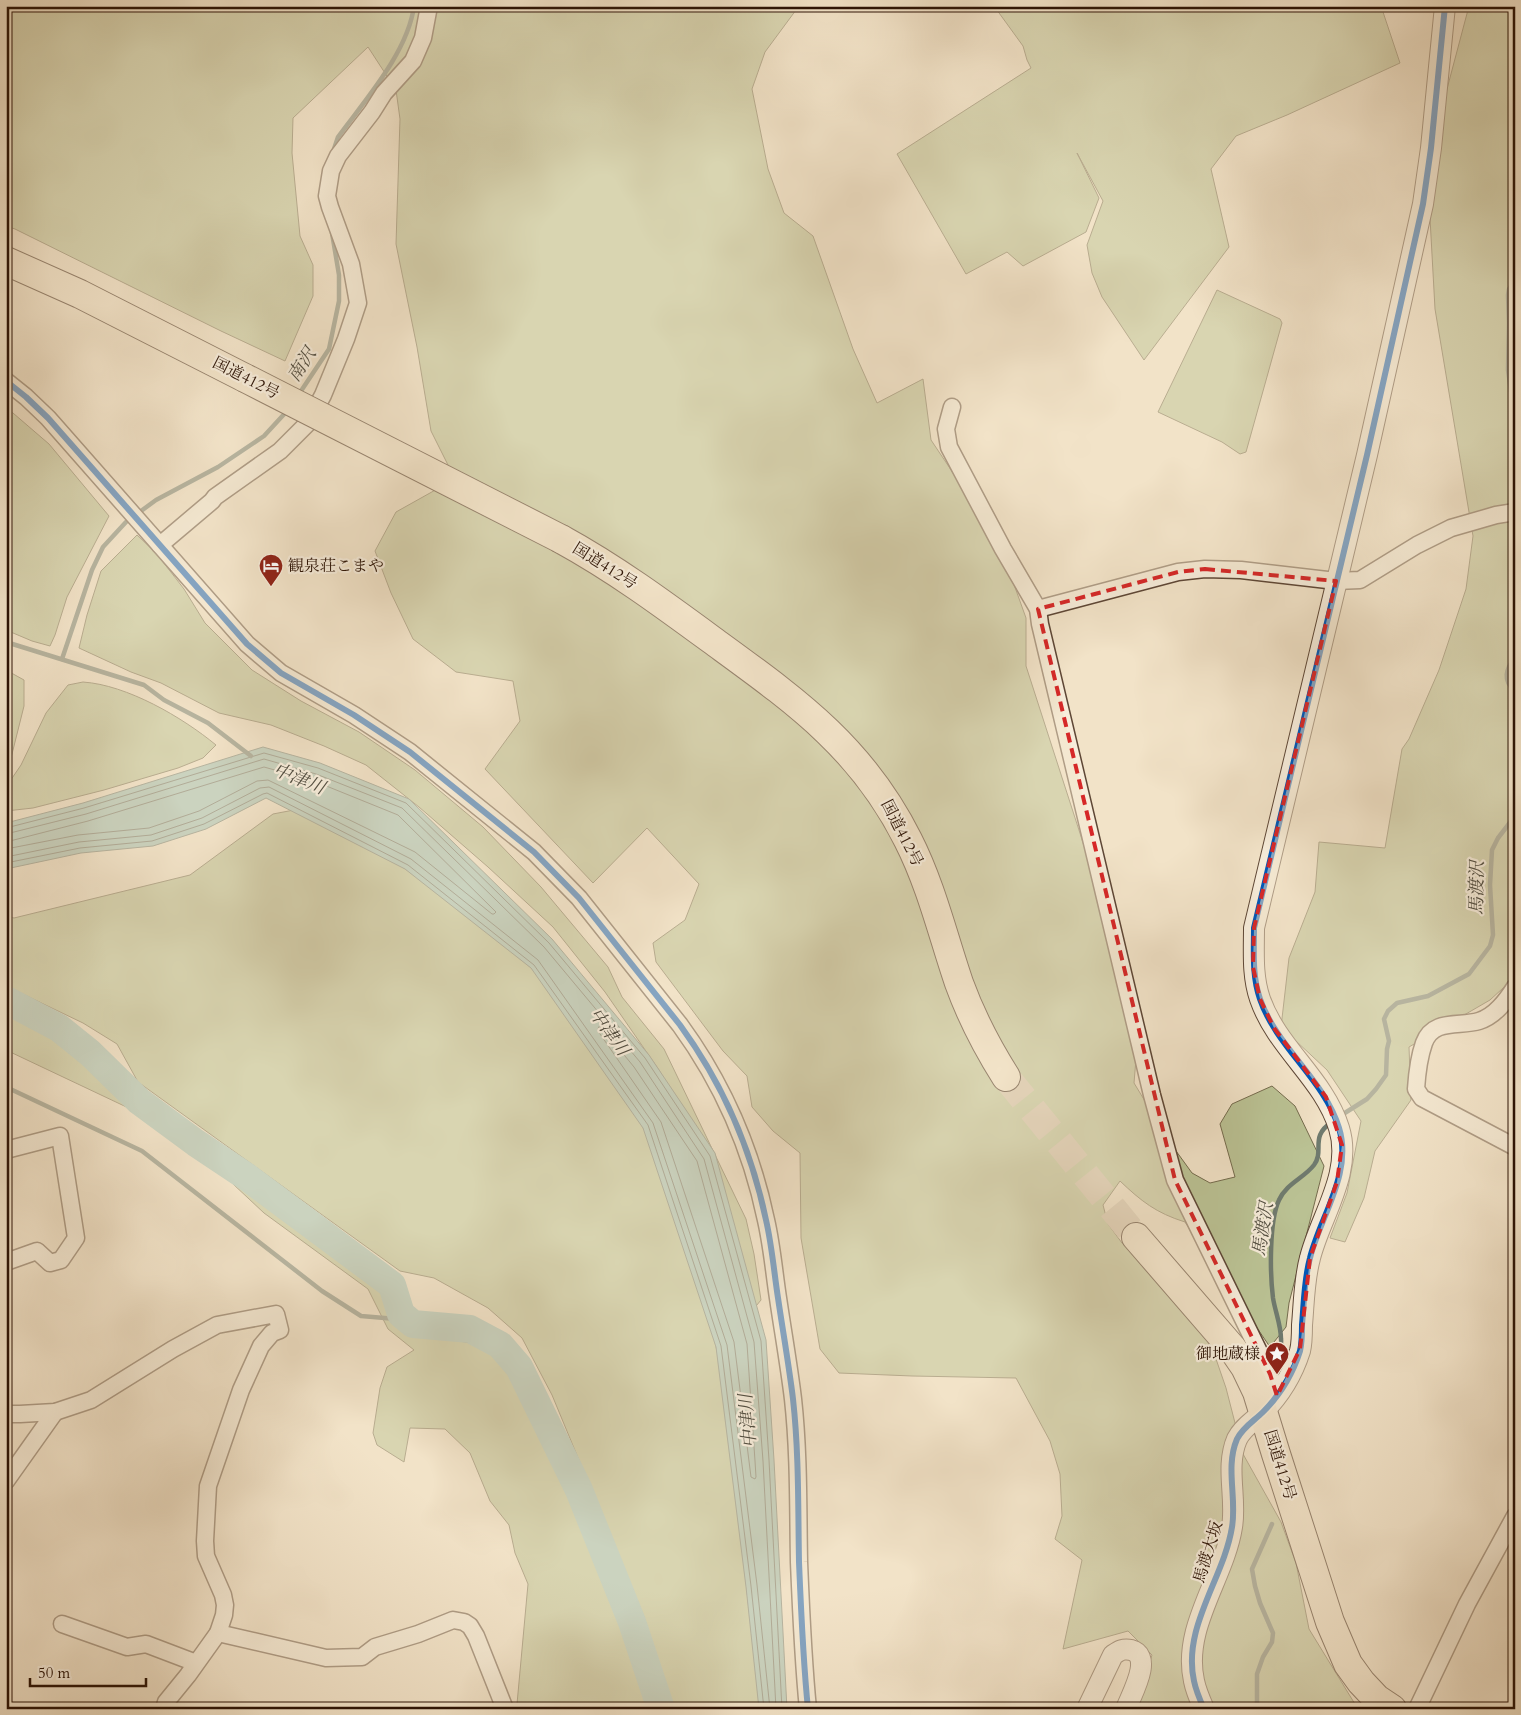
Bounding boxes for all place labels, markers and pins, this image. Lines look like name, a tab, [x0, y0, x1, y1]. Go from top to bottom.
hotel icon: 観泉荘こまや	[258, 553, 284, 587]
place label: 観泉荘こまや	[288, 555, 384, 577]
place icon: 御地蔵様	[1264, 1341, 1290, 1375]
place label: 御地蔵様	[1196, 1343, 1260, 1365]

